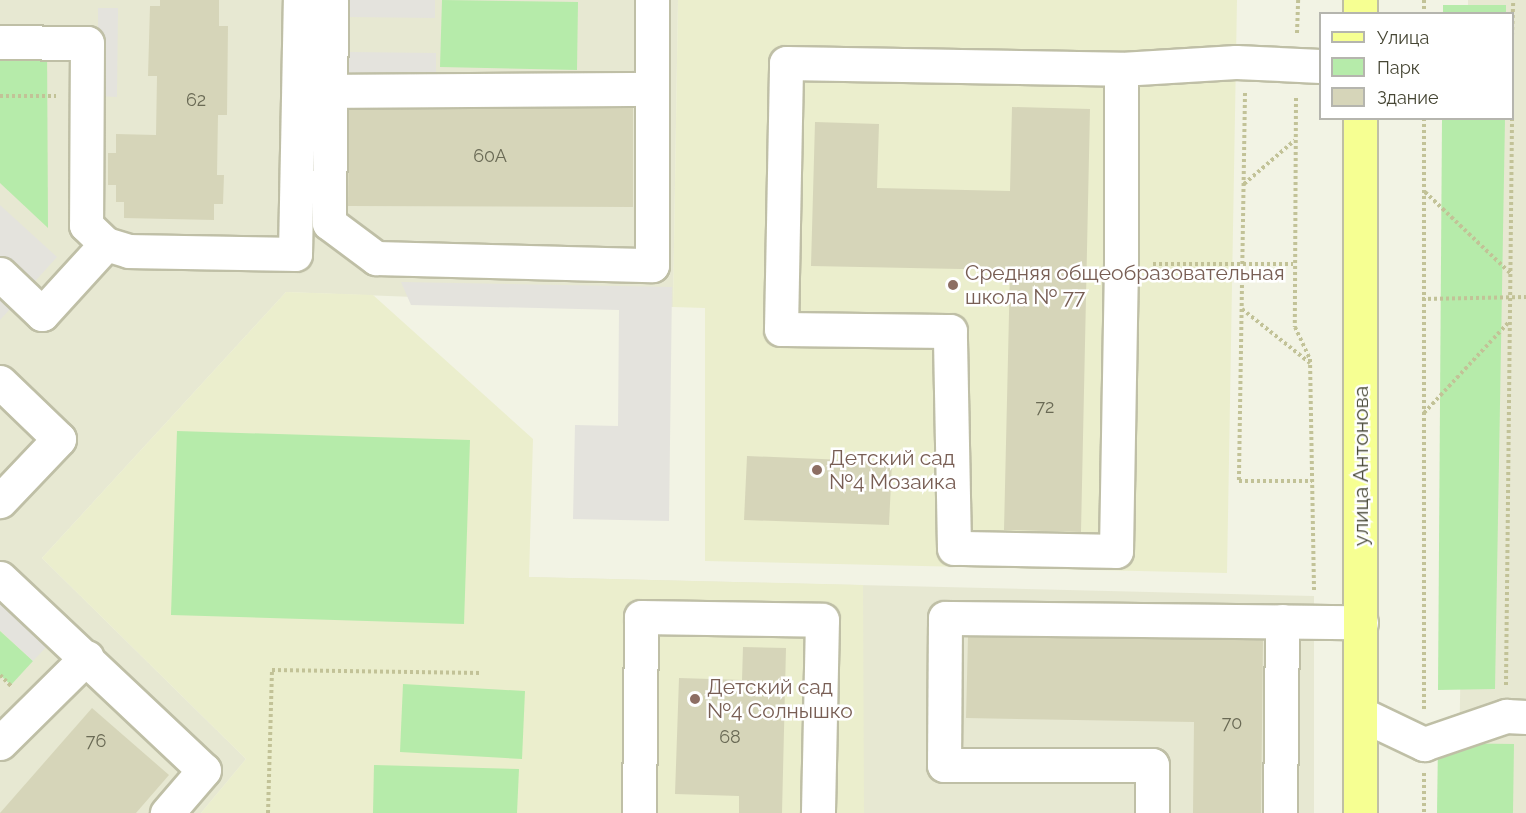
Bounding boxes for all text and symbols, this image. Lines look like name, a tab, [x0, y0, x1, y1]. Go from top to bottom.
legend	[1319, 12, 1514, 120]
text: Улица	[1377, 27, 1429, 48]
text: Парк	[1377, 57, 1420, 78]
text: Здание	[1377, 87, 1439, 108]
house number: 62	[186, 89, 206, 111]
house number: 60А	[473, 145, 507, 167]
place label: Средняя общеобразовательная школа № 77	[965, 260, 1285, 310]
marker: Средняя общеобразовательная школа № 77	[946, 278, 960, 292]
street label: улица Антонова	[1348, 385, 1374, 547]
house number: 72	[1035, 396, 1055, 418]
place label: Детский сад №4 Мозаика	[829, 445, 956, 495]
marker: Детский сад №4 Мозаика	[810, 463, 824, 477]
place label: Детский сад №4 Солнышко	[707, 674, 853, 724]
marker: Детский сад №4 Солнышко	[688, 692, 702, 706]
house number: 70	[1222, 712, 1242, 734]
house number: 68	[719, 726, 741, 748]
house number: 76	[86, 730, 106, 752]

